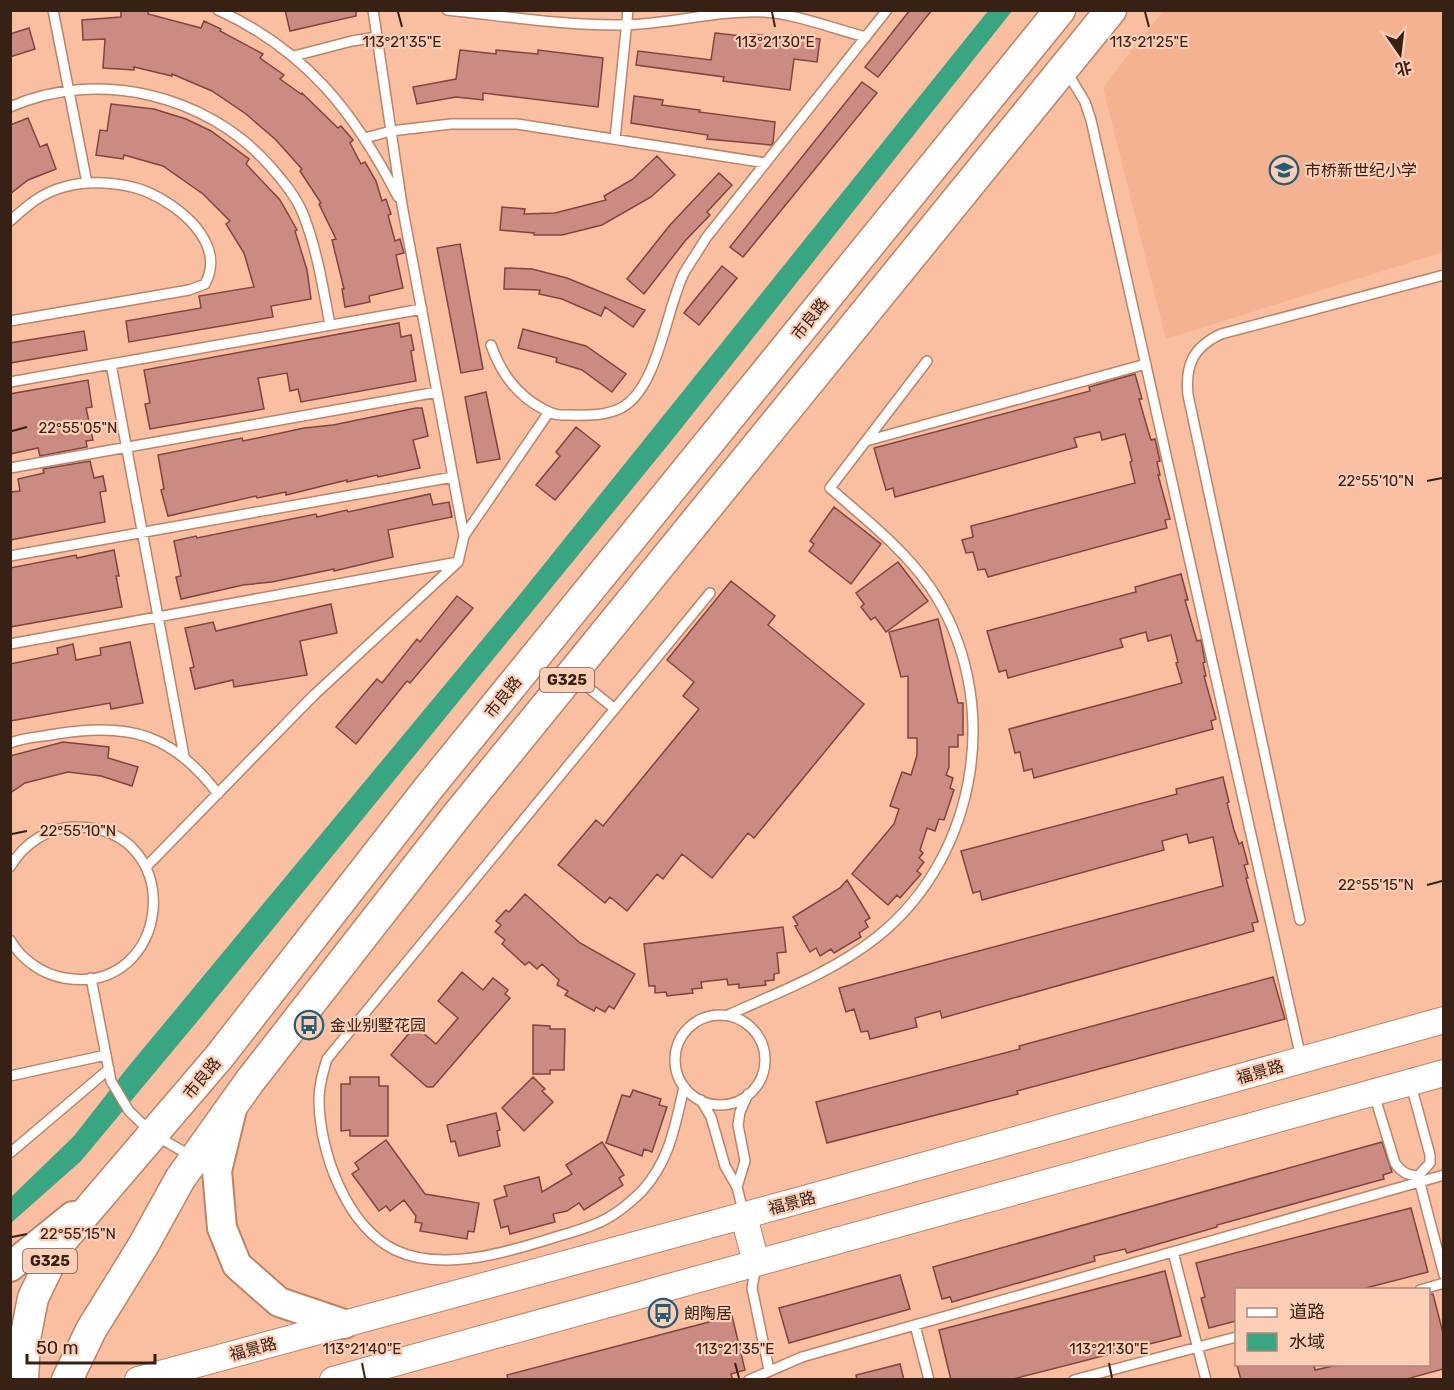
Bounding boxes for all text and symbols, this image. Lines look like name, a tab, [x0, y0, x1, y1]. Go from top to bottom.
north arrow	[1370, 24, 1430, 84]
text: 113°21'35"E	[363, 33, 441, 51]
text: 113°21'30"E	[735, 33, 815, 51]
text: 113°21'25"E	[1110, 33, 1188, 51]
text: 北	[1393, 57, 1414, 79]
school or university icon: 市桥新世纪小学	[1268, 154, 1300, 186]
place label: 市桥新世纪小学	[1305, 161, 1417, 180]
street label: 市良路	[788, 294, 832, 344]
text: 22°55'05"N	[39, 419, 118, 437]
text: 22°55'10"N	[1338, 472, 1414, 490]
road number: G325	[540, 668, 594, 692]
street label: 市良路	[481, 672, 525, 722]
text: 22°55'10"N	[40, 822, 116, 840]
text: 22°55'15"N	[1338, 876, 1414, 894]
bus stop icon: 金业别墅花园	[293, 1009, 325, 1041]
place label: 金业别墅花园	[330, 1016, 426, 1035]
street label: 市良路	[179, 1054, 225, 1102]
street label: 福景路	[1234, 1056, 1286, 1088]
street label: 福景路	[766, 1188, 818, 1218]
text: 22°55'15"N	[40, 1225, 116, 1243]
road number: G325	[23, 1249, 77, 1273]
legend	[1235, 1288, 1430, 1366]
bus stop icon: 朗陶居	[647, 1297, 679, 1329]
text: 道路	[1289, 1301, 1325, 1323]
place label: 朗陶居	[684, 1304, 732, 1323]
scale bar	[27, 1327, 154, 1365]
text: 水域	[1289, 1331, 1325, 1353]
street label: 福景路	[227, 1334, 279, 1364]
text: 50 m	[36, 1337, 79, 1359]
text: 113°21'40"E	[323, 1340, 401, 1358]
text: 113°21'35"E	[696, 1340, 774, 1358]
text: 113°21'30"E	[1069, 1340, 1149, 1358]

